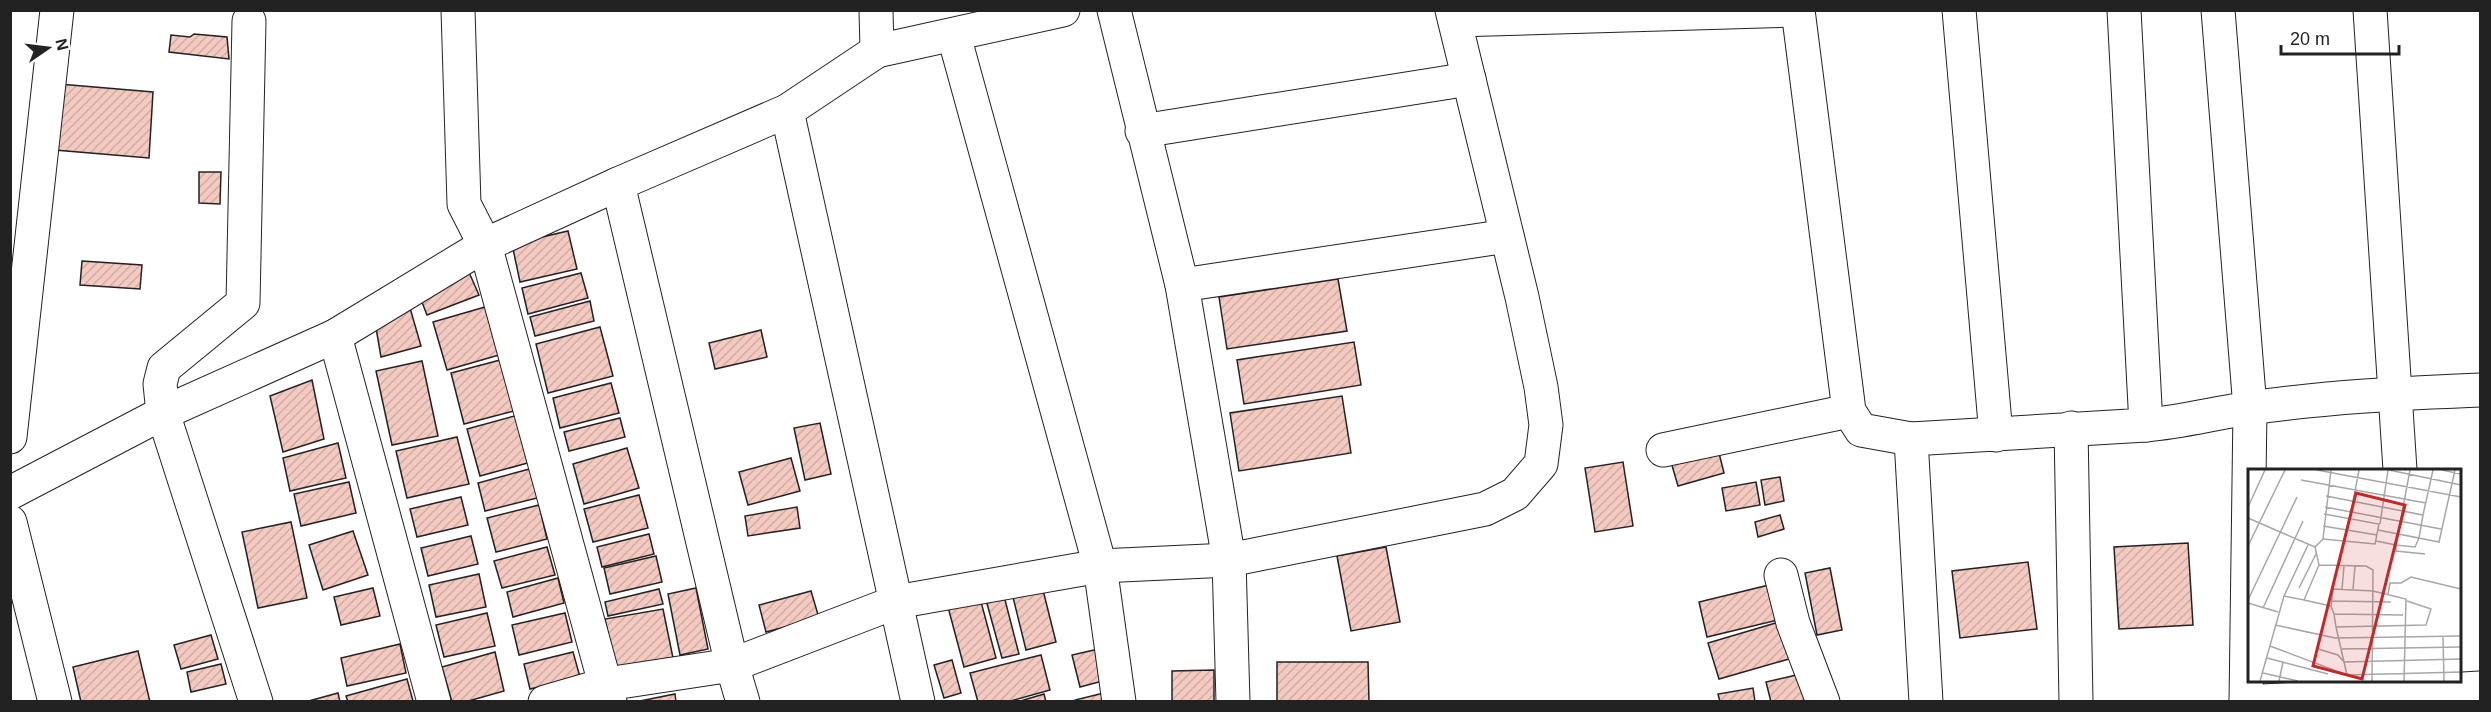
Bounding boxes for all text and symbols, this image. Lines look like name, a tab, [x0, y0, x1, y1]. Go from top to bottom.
north arrow	[18, 18, 78, 78]
scale bar	[2281, 18, 2400, 56]
text: 20 m	[2290, 29, 2330, 49]
text: N	[52, 37, 72, 52]
inset map	[2248, 469, 2461, 682]

